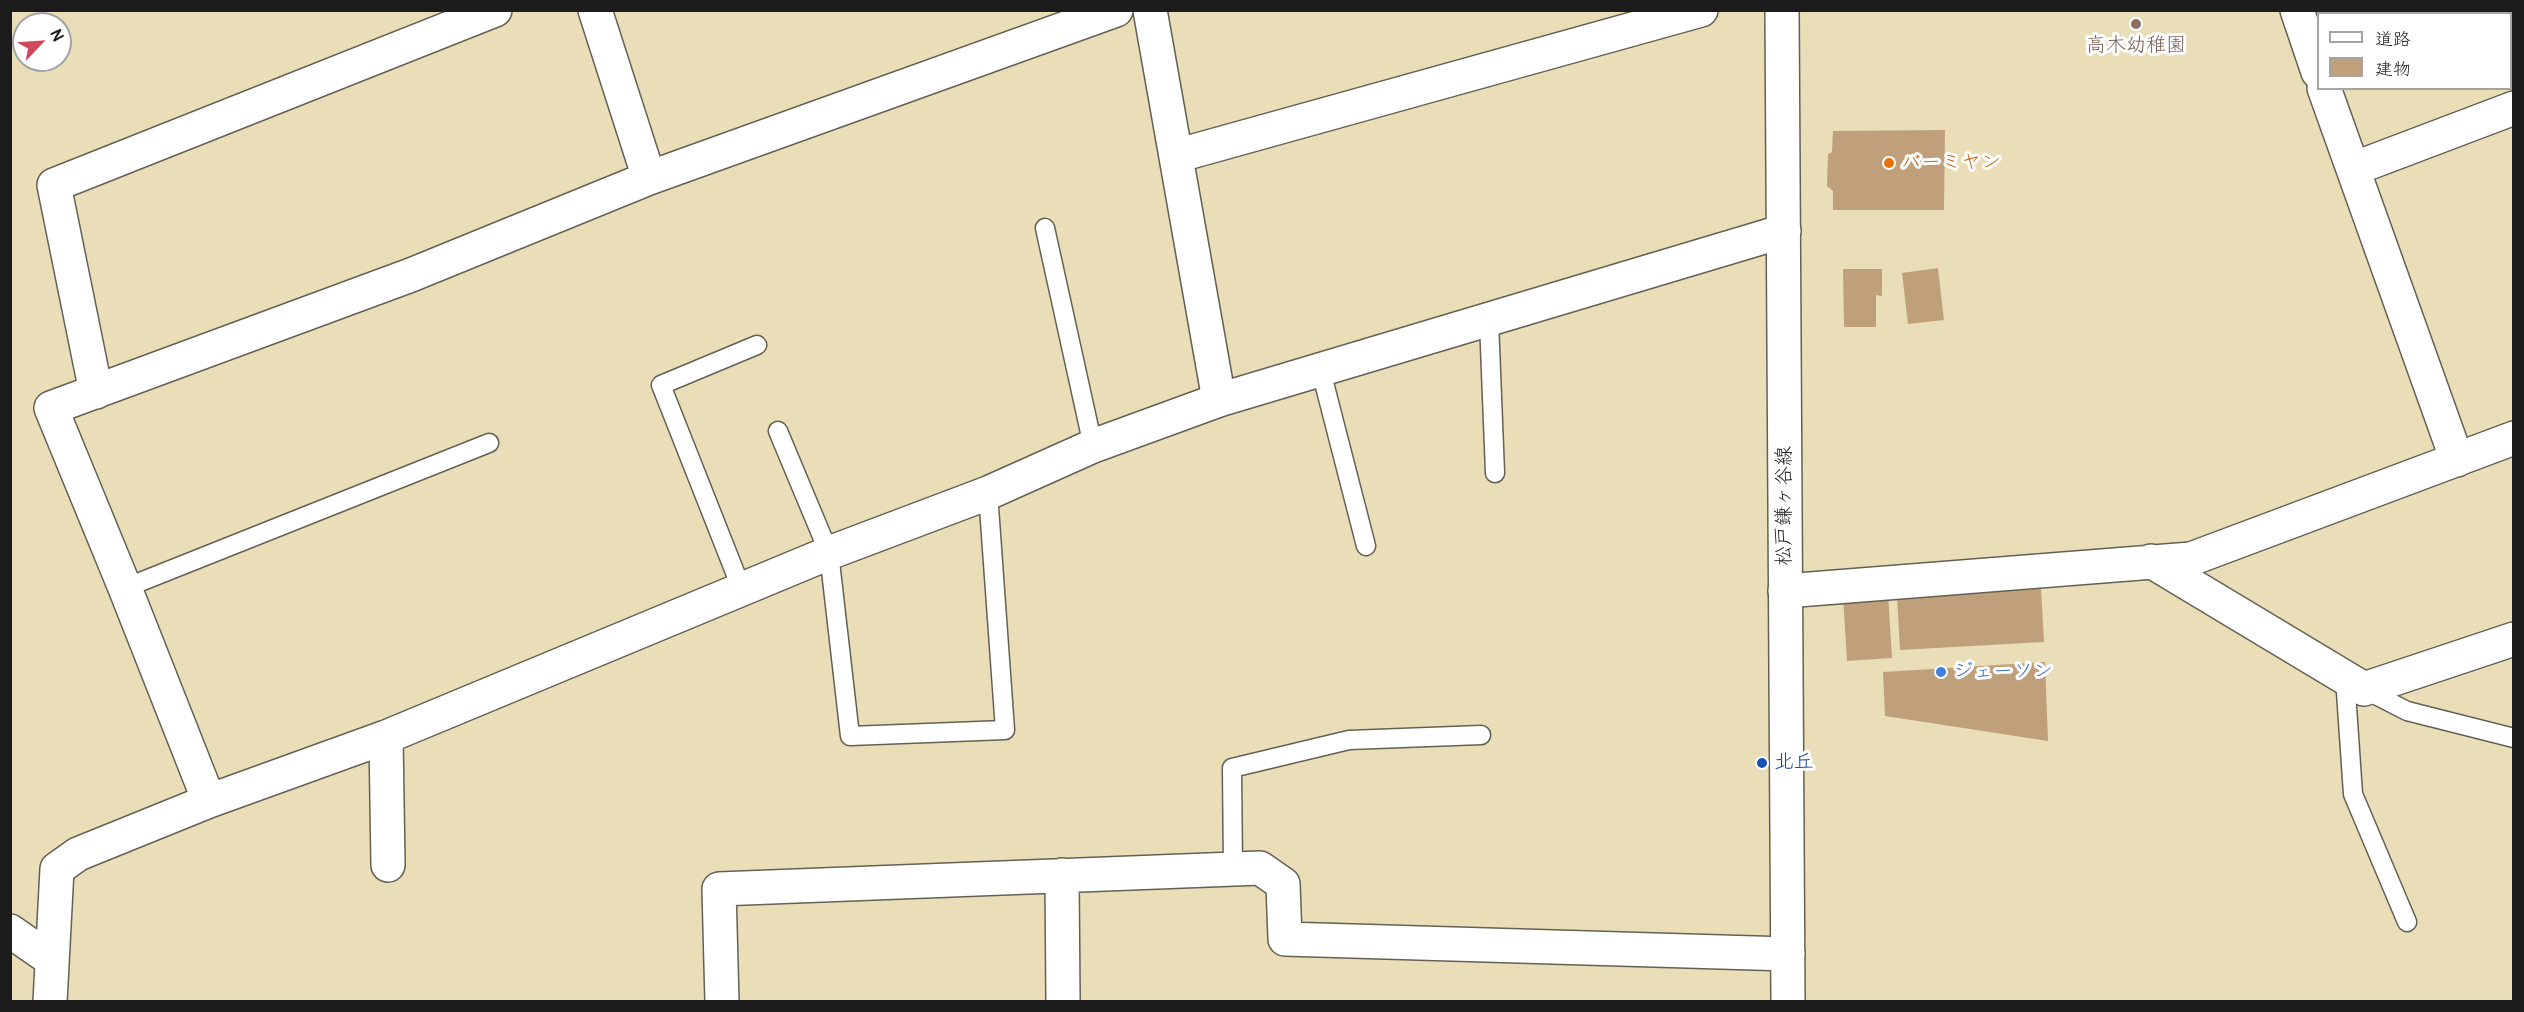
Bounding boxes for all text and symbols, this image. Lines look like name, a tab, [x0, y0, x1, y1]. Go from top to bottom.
north arrow	[12, 12, 72, 72]
legend	[2317, 12, 2512, 90]
marker: 高木幼稚園	[2129, 17, 2143, 31]
text: N	[45, 26, 68, 44]
text: 道路	[2375, 28, 2411, 51]
place label: 高木幼稚園	[2086, 34, 2186, 58]
text: 建物	[2375, 58, 2411, 81]
place label: バーミヤン	[1901, 151, 2001, 175]
marker: バーミヤン	[1882, 156, 1896, 170]
street label: 松戸鎌ヶ谷線	[1773, 446, 1797, 566]
place label: ジェーソン	[1953, 660, 2053, 684]
marker: ジェーソン	[1934, 665, 1948, 679]
place label: 北丘	[1774, 751, 1814, 775]
marker: 北丘	[1755, 756, 1769, 770]

